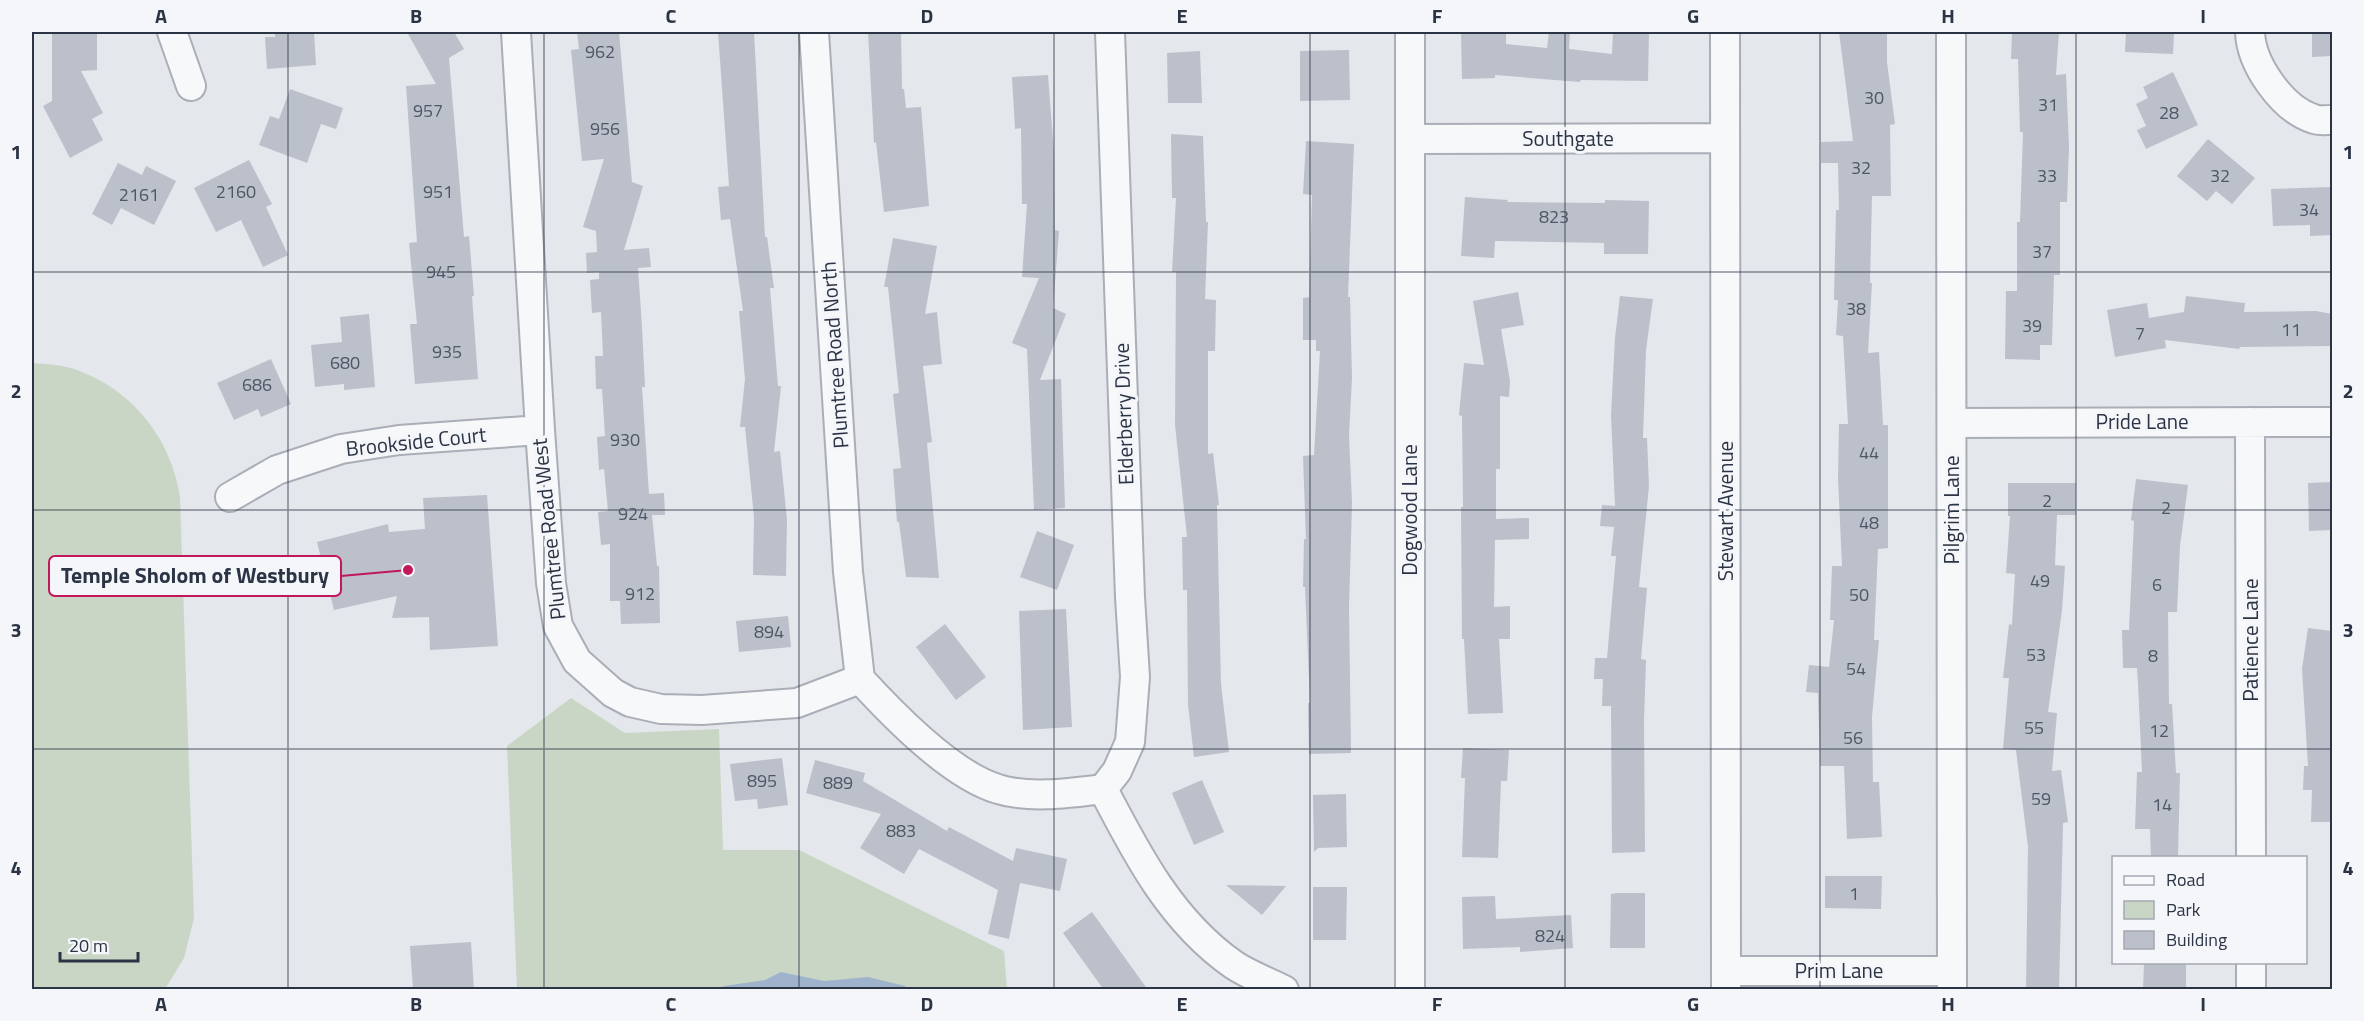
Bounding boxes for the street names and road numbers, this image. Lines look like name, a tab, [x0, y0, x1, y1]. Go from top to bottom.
street label: Southgate	[1522, 122, 1614, 154]
street label: Plumtree Road North	[812, 260, 856, 450]
street label: Elderberry Drive	[1105, 342, 1141, 486]
street label: Pride Lane	[2095, 405, 2189, 437]
street label: Brookside Court	[344, 418, 488, 464]
street label: Plumtree Road West	[523, 436, 573, 621]
street label: Stewart Avenue	[1709, 441, 1741, 581]
street label: Dogwood Lane	[1393, 444, 1425, 576]
street label: Pilgrim Lane	[1935, 455, 1967, 565]
street label: Patience Lane	[2234, 578, 2266, 702]
street label: Prim Lane	[1795, 954, 1883, 986]

